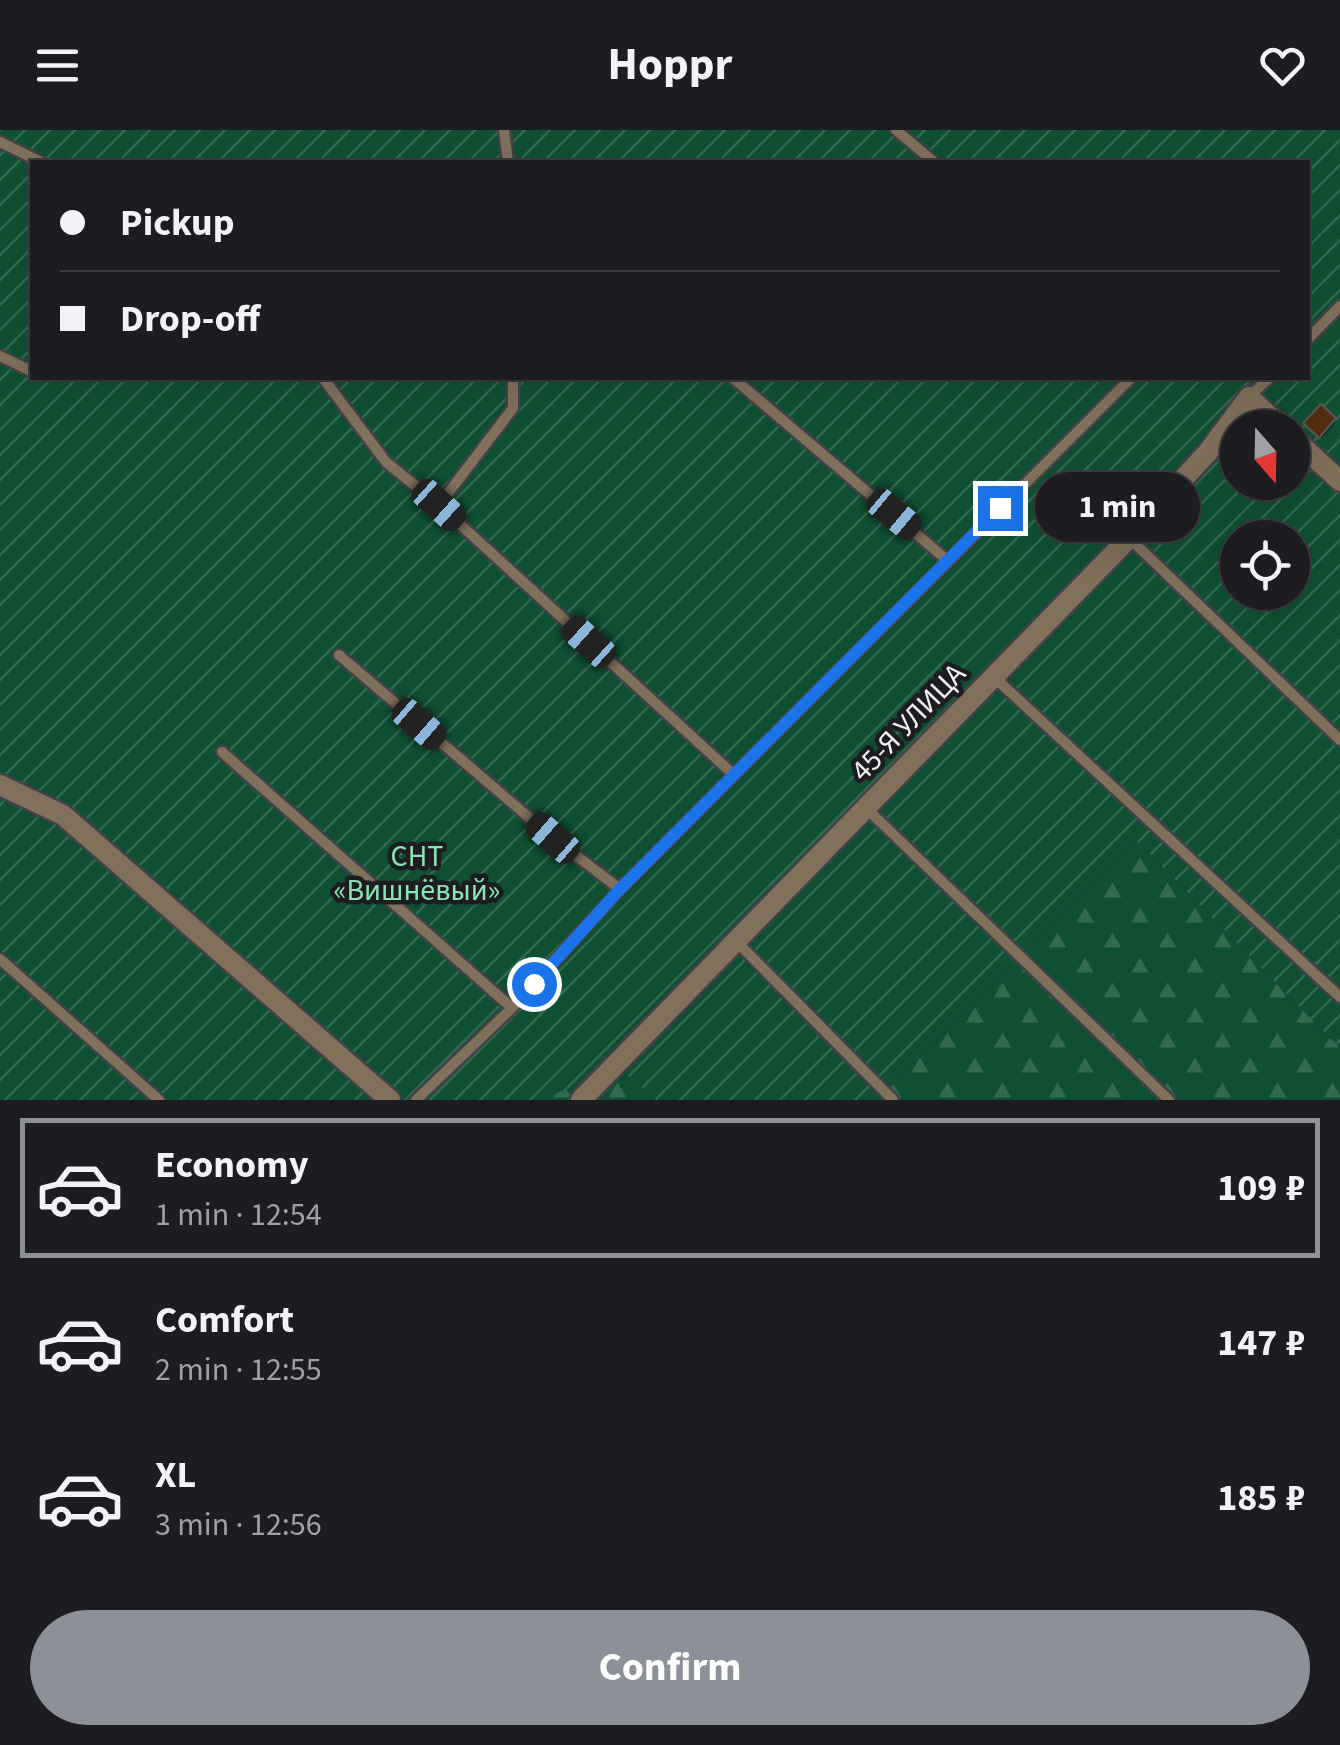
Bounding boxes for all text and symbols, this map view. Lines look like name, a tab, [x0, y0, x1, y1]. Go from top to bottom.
text: Hoppr	[608, 33, 732, 97]
icon: menu	[30, 38, 85, 93]
icon: heart	[1255, 38, 1310, 93]
text: Pickup	[120, 196, 234, 250]
text: Drop-off	[120, 292, 260, 346]
north arrow	[1220, 410, 1310, 500]
map controls	[1220, 410, 1310, 610]
callout: 1 min	[1035, 473, 1200, 543]
car	[407, 474, 471, 536]
car	[861, 483, 927, 545]
text: 1 min	[1079, 484, 1156, 530]
route end	[978, 486, 1023, 531]
button: locate	[1220, 520, 1310, 610]
car	[557, 611, 621, 673]
street label: 45-Я УЛИЦА	[841, 653, 976, 791]
car	[387, 693, 451, 755]
car	[521, 807, 585, 869]
park label: СНТ «Вишнёвый»	[334, 835, 500, 912]
route start	[512, 962, 557, 1007]
text: Economy	[155, 1138, 308, 1192]
icon: car	[35, 1143, 125, 1233]
text: 109 ₽	[1217, 1161, 1305, 1215]
text: 1 min · 12:54	[155, 1192, 322, 1238]
text: Comfort	[155, 1293, 294, 1347]
icon: car	[35, 1298, 125, 1388]
text: 147 ₽	[1217, 1316, 1305, 1370]
text: 2 min · 12:55	[155, 1347, 322, 1393]
text: XL	[155, 1448, 196, 1502]
icon: car	[35, 1453, 125, 1543]
text: 185 ₽	[1217, 1471, 1305, 1525]
text: 3 min · 12:56	[155, 1502, 322, 1548]
button: Confirm	[30, 1610, 1310, 1725]

